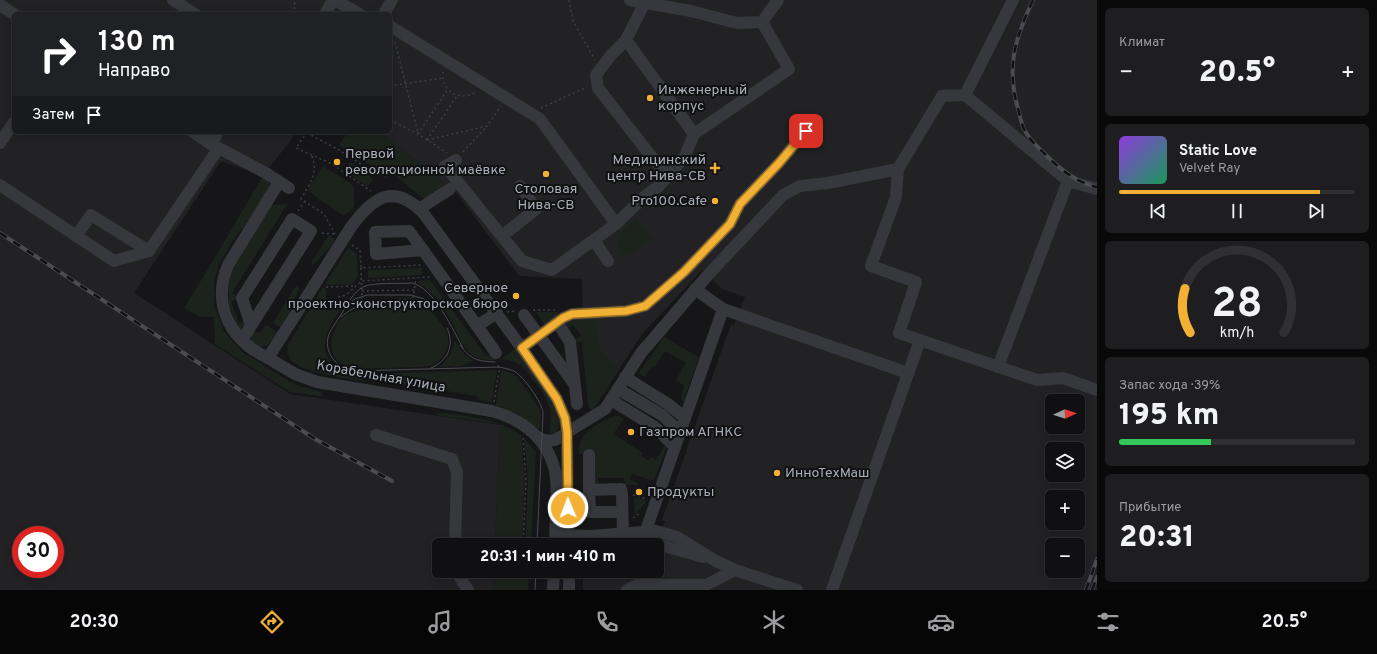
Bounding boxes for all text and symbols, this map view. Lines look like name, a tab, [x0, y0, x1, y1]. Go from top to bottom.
text: 130 m	[98, 25, 176, 61]
icon: right	[32, 28, 84, 80]
text: Климат	[1119, 35, 1165, 51]
text: 20.5°	[1199, 55, 1275, 92]
text: Направо	[98, 60, 170, 83]
text: −	[1119, 60, 1133, 87]
text: +	[1341, 60, 1355, 87]
place label: Инженерный корпус	[658, 82, 747, 115]
marker: Инженерный корпус	[645, 93, 655, 103]
icon: arrive	[83, 104, 105, 126]
text: Затем	[32, 106, 75, 125]
pin	[789, 114, 823, 148]
icon: arrive	[795, 120, 817, 142]
text: Static Love	[1179, 142, 1257, 161]
place label: Первой революционной маёвке	[345, 146, 506, 179]
place label: Медицинский центр Нива-СВ	[607, 152, 706, 185]
marker: Первой революционной маёвке	[332, 157, 342, 167]
text: Velvet Ray	[1179, 161, 1240, 177]
marker: Медицинский центр Нива-СВ	[709, 162, 721, 174]
marker: Столовая Нива-СВ	[541, 169, 551, 179]
place label: Столовая Нива-СВ	[515, 181, 577, 214]
place label: Pro100.Cafe	[631, 193, 707, 210]
marker: Pro100.Cafe	[710, 196, 720, 206]
icon: previous	[1147, 200, 1169, 222]
icon: pause	[1226, 200, 1248, 222]
icon: next	[1305, 200, 1327, 222]
text: 28	[1211, 279, 1263, 332]
place label: Северное проектно-конструкторское бюро	[288, 280, 508, 313]
marker: Северное проектно-конструкторское бюро	[511, 291, 521, 301]
text: km/h	[1220, 324, 1254, 342]
street label: Корабельная улица	[315, 357, 447, 397]
text: Запас хода · 39%	[1119, 378, 1220, 394]
north arrow	[1045, 394, 1085, 434]
map controls	[1045, 394, 1085, 578]
text: 195 km	[1119, 398, 1219, 435]
place label: Газпром АГНКС	[639, 424, 742, 441]
marker: Газпром АГНКС	[626, 427, 636, 437]
button: layers	[1045, 442, 1085, 482]
place label: ИнноТехМаш	[785, 465, 869, 482]
marker: ИнноТехМаш	[772, 468, 782, 478]
place label: Продукты	[647, 484, 714, 501]
position arrow	[547, 487, 589, 529]
marker: Продукты	[634, 487, 644, 497]
button: +	[1045, 490, 1085, 530]
text: Прибытие	[1119, 500, 1181, 516]
text: 20:31	[1119, 520, 1195, 557]
speed limit sign: 30	[12, 526, 64, 578]
button: −	[1045, 538, 1085, 578]
text: 20:31 · 1 мин · 410 m	[480, 548, 616, 567]
icon: directions	[258, 608, 286, 636]
icon: music	[426, 608, 454, 636]
icon: phone	[593, 608, 621, 636]
icon: climate	[760, 608, 788, 636]
icon: car	[927, 608, 955, 636]
icon: filters	[1094, 608, 1122, 636]
text: 20:30	[70, 611, 119, 634]
text: 20.5°	[1262, 611, 1307, 634]

